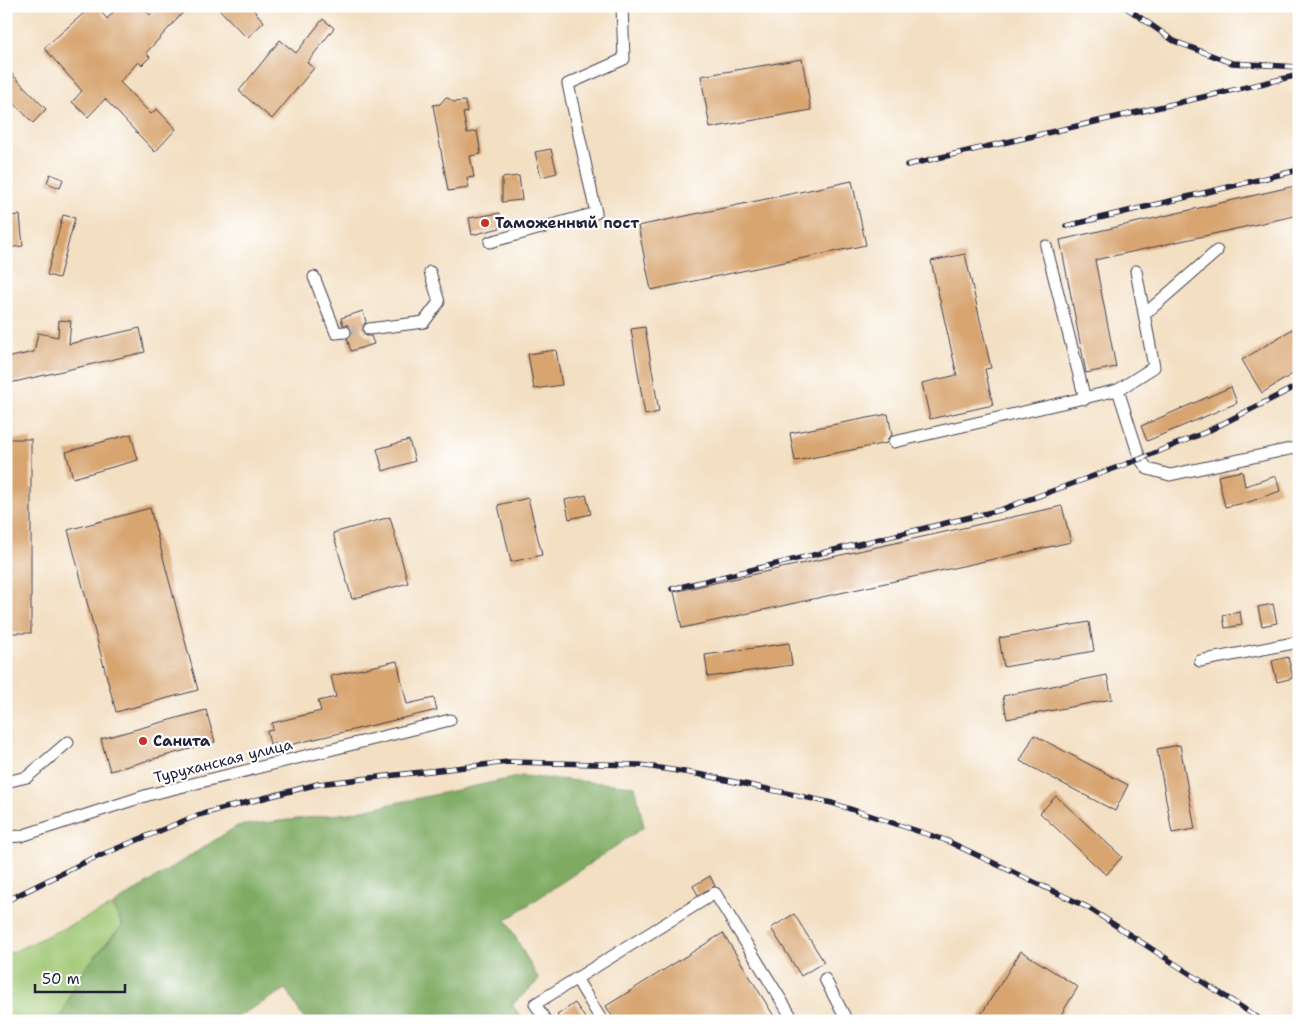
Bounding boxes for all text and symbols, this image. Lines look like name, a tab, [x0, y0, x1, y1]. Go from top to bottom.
place label: Таможенный пост	[495, 213, 639, 233]
marker: Таможенный пост	[479, 217, 491, 229]
place label: Санита	[153, 731, 211, 751]
street label: Туруханская улица	[152, 734, 295, 788]
marker: Санита	[137, 735, 149, 747]
scale bar	[35, 962, 125, 994]
text: 50 m	[42, 969, 80, 989]

